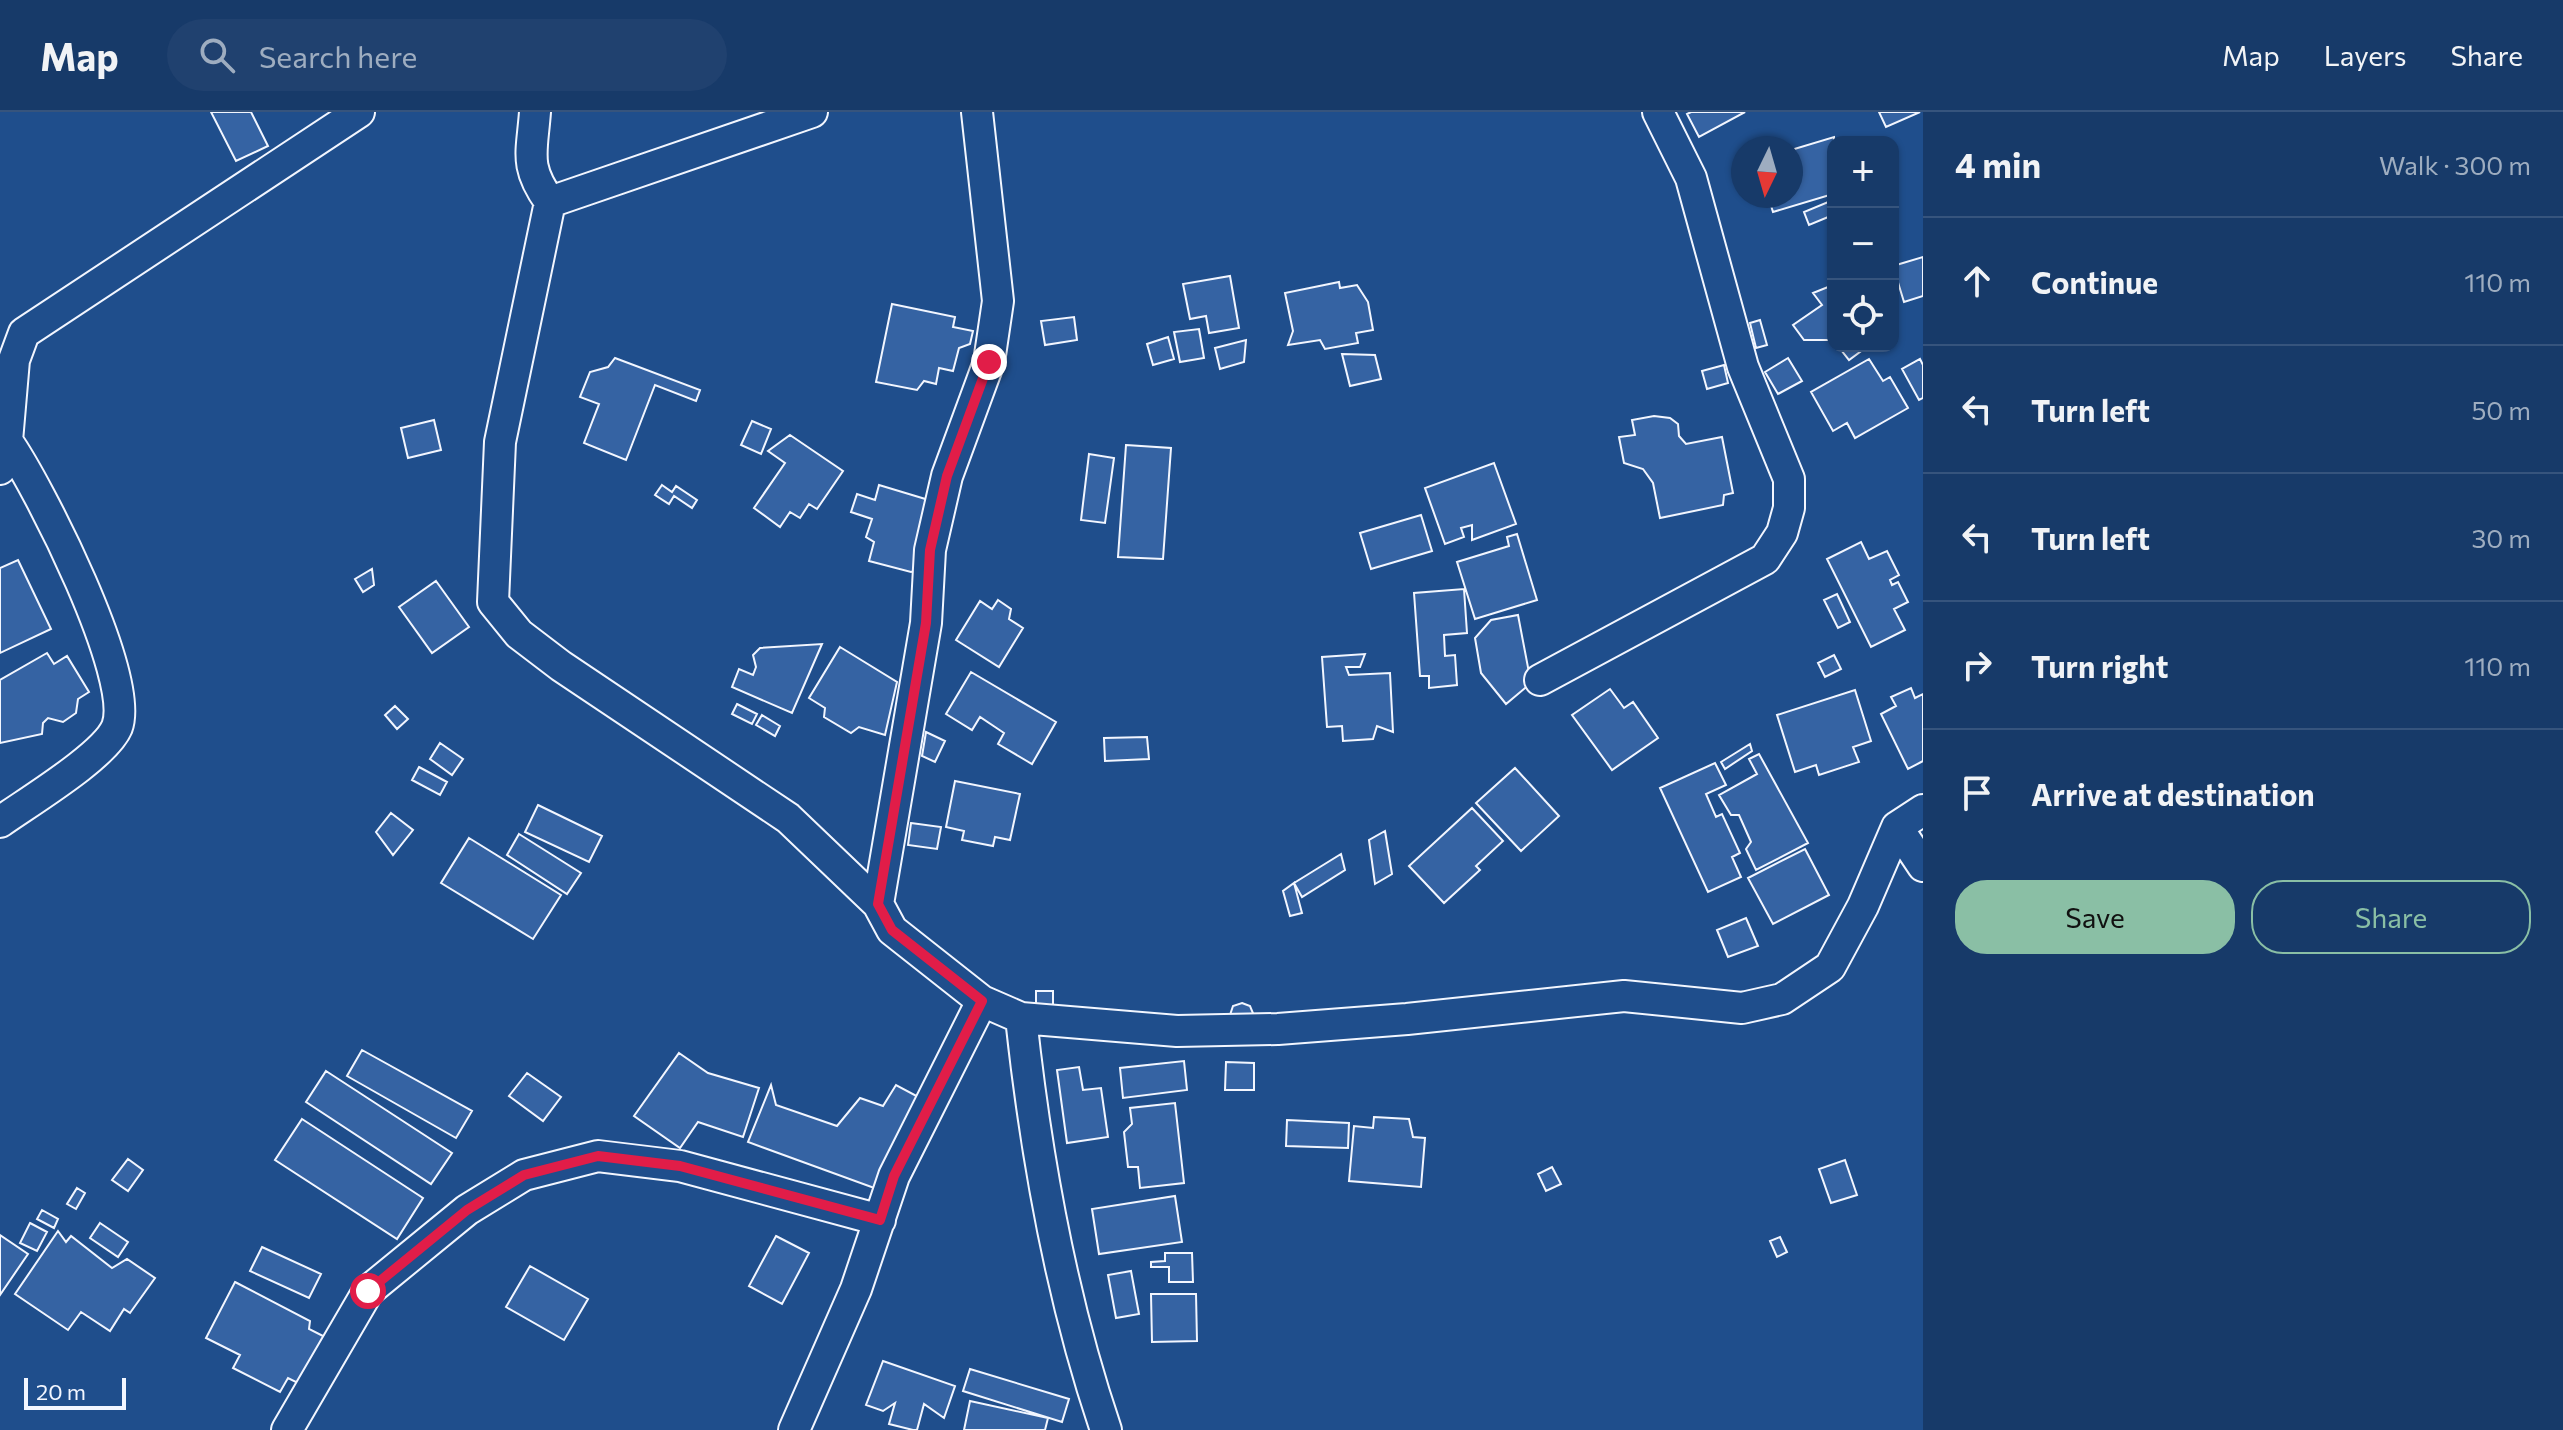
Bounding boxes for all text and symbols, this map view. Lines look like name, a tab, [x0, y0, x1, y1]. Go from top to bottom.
search box	[167, 19, 727, 91]
text: Map	[40, 32, 119, 79]
icon: search	[195, 33, 239, 77]
text: Search here	[259, 37, 417, 74]
text: Map	[2222, 38, 2280, 72]
text: Layers	[2324, 38, 2406, 72]
text: Share	[2450, 38, 2523, 72]
north arrow	[1731, 136, 1803, 208]
map controls	[1827, 136, 1899, 352]
button: +	[1827, 136, 1899, 208]
text: 4 min	[1955, 143, 2041, 185]
text: Walk · 300 m	[2379, 149, 2531, 180]
button: −	[1827, 208, 1899, 280]
icon: ahead	[1955, 259, 1999, 303]
text: Continue	[2031, 263, 2158, 300]
text: 110 m	[2464, 266, 2531, 297]
button: locate	[1827, 280, 1899, 352]
route end	[971, 344, 1007, 380]
icon: left	[1955, 387, 1999, 431]
text: Turn left	[2031, 391, 2150, 428]
text: 50 m	[2471, 394, 2531, 425]
icon: left	[1955, 515, 1999, 559]
text: Turn left	[2031, 519, 2150, 556]
text: 30 m	[2472, 522, 2531, 553]
icon: right	[1955, 643, 1999, 687]
text: Turn right	[2031, 647, 2168, 684]
text: 110 m	[2464, 650, 2531, 681]
icon: arrive	[1955, 771, 1999, 815]
text: Arrive at destination	[2031, 775, 2315, 812]
button: Save	[1955, 880, 2235, 954]
button: Share	[2251, 880, 2531, 954]
route start	[350, 1273, 386, 1309]
scale bar	[24, 1374, 126, 1410]
text: 20 m	[36, 1378, 86, 1405]

